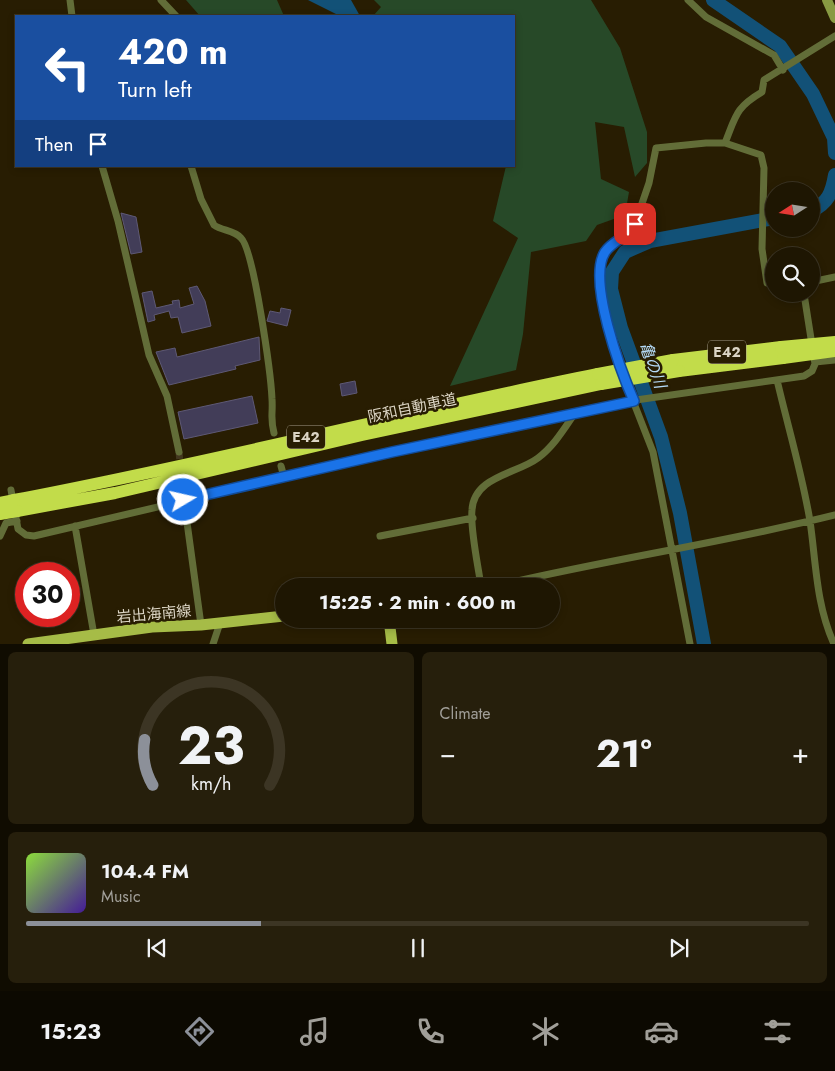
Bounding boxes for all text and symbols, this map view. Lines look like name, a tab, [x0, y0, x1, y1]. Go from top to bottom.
text: 420 m	[118, 27, 228, 77]
icon: left	[35, 35, 100, 100]
text: Turn left	[118, 73, 192, 105]
icon: arrive	[84, 130, 112, 158]
text: Then	[35, 131, 74, 158]
north arrow	[765, 182, 820, 238]
map controls	[765, 182, 820, 302]
pin	[614, 203, 656, 245]
icon: arrive	[621, 210, 649, 238]
button: search	[765, 247, 820, 302]
water label: 亀の川	[634, 339, 673, 393]
road number: E42	[708, 341, 746, 364]
street label: 阪和自動車道	[366, 388, 458, 428]
road number: E42	[287, 426, 325, 448]
position arrow	[156, 473, 208, 525]
speed limit sign: 30	[15, 562, 80, 627]
text: 15:25 · 2 min · 600 m	[319, 589, 516, 616]
street label: 岩出海南線	[116, 600, 192, 628]
text: Climate	[440, 702, 491, 725]
text: 23	[178, 708, 244, 784]
text: 21°	[596, 726, 652, 781]
text: −	[440, 733, 456, 774]
text: +	[792, 733, 809, 774]
text: km/h	[191, 771, 231, 797]
text: 104.4 FM	[101, 858, 189, 885]
text: Music	[101, 885, 141, 908]
icon: previous	[143, 934, 171, 962]
icon: pause	[404, 934, 432, 962]
icon: next	[665, 934, 693, 962]
icon: directions	[182, 1014, 217, 1049]
icon: music	[297, 1014, 332, 1049]
icon: phone	[413, 1014, 448, 1049]
icon: climate	[528, 1014, 563, 1049]
icon: car	[644, 1014, 679, 1049]
icon: filters	[760, 1014, 795, 1049]
text: 15:23	[40, 1015, 101, 1047]

